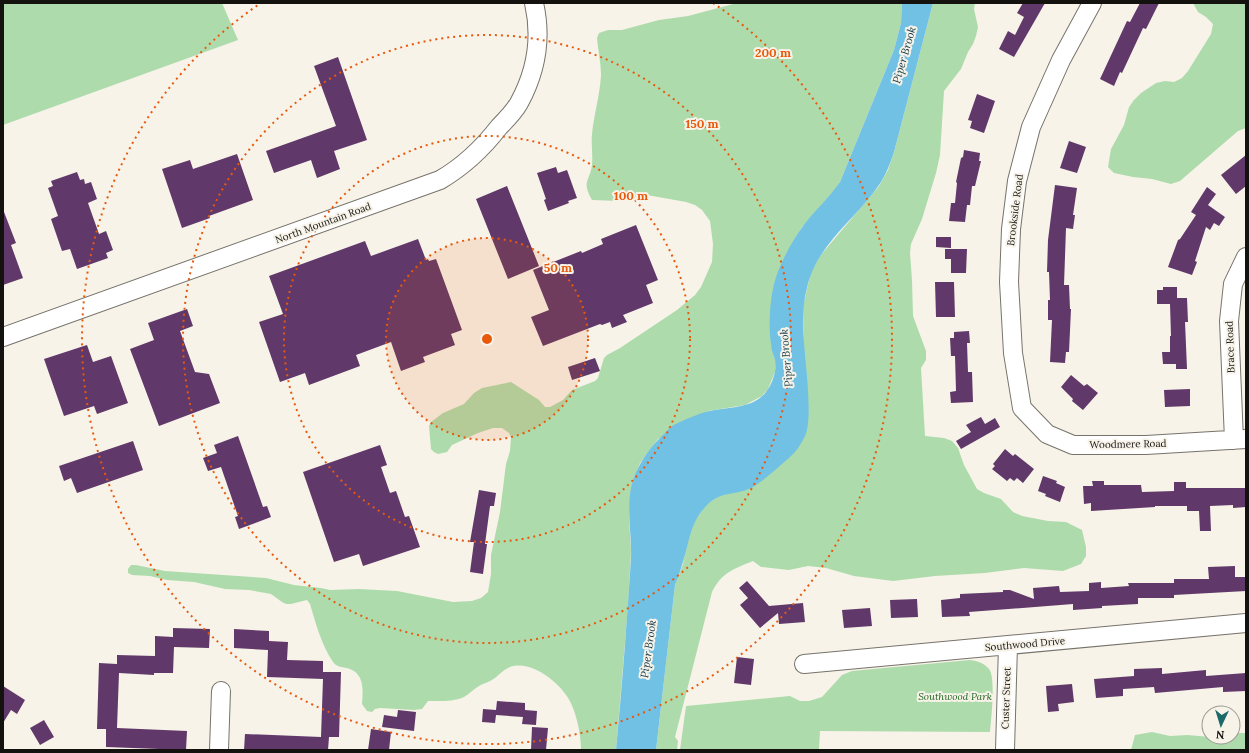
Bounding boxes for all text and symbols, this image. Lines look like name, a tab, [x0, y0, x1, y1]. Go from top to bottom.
water label: Piper Brook	[889, 25, 919, 85]
text: 200 m	[755, 45, 791, 60]
text: 150 m	[685, 116, 719, 131]
street label: Brookside Road	[1004, 173, 1026, 247]
text: 100 m	[614, 188, 648, 203]
street label: North Mountain Road	[273, 200, 373, 246]
text: 50 m	[544, 260, 572, 275]
street label: Brace Road	[1223, 321, 1237, 373]
water label: Piper Brook	[776, 328, 796, 388]
centre of rings	[480, 332, 494, 346]
street label: Woodmere Road	[1089, 437, 1167, 451]
water label: Piper Brook	[637, 619, 659, 679]
street label: Southwood Drive	[984, 634, 1066, 654]
street label: Custer Street	[998, 667, 1014, 729]
park label: Southwood Park	[918, 690, 992, 703]
north arrow	[1201, 705, 1241, 745]
text: N	[1215, 728, 1225, 742]

